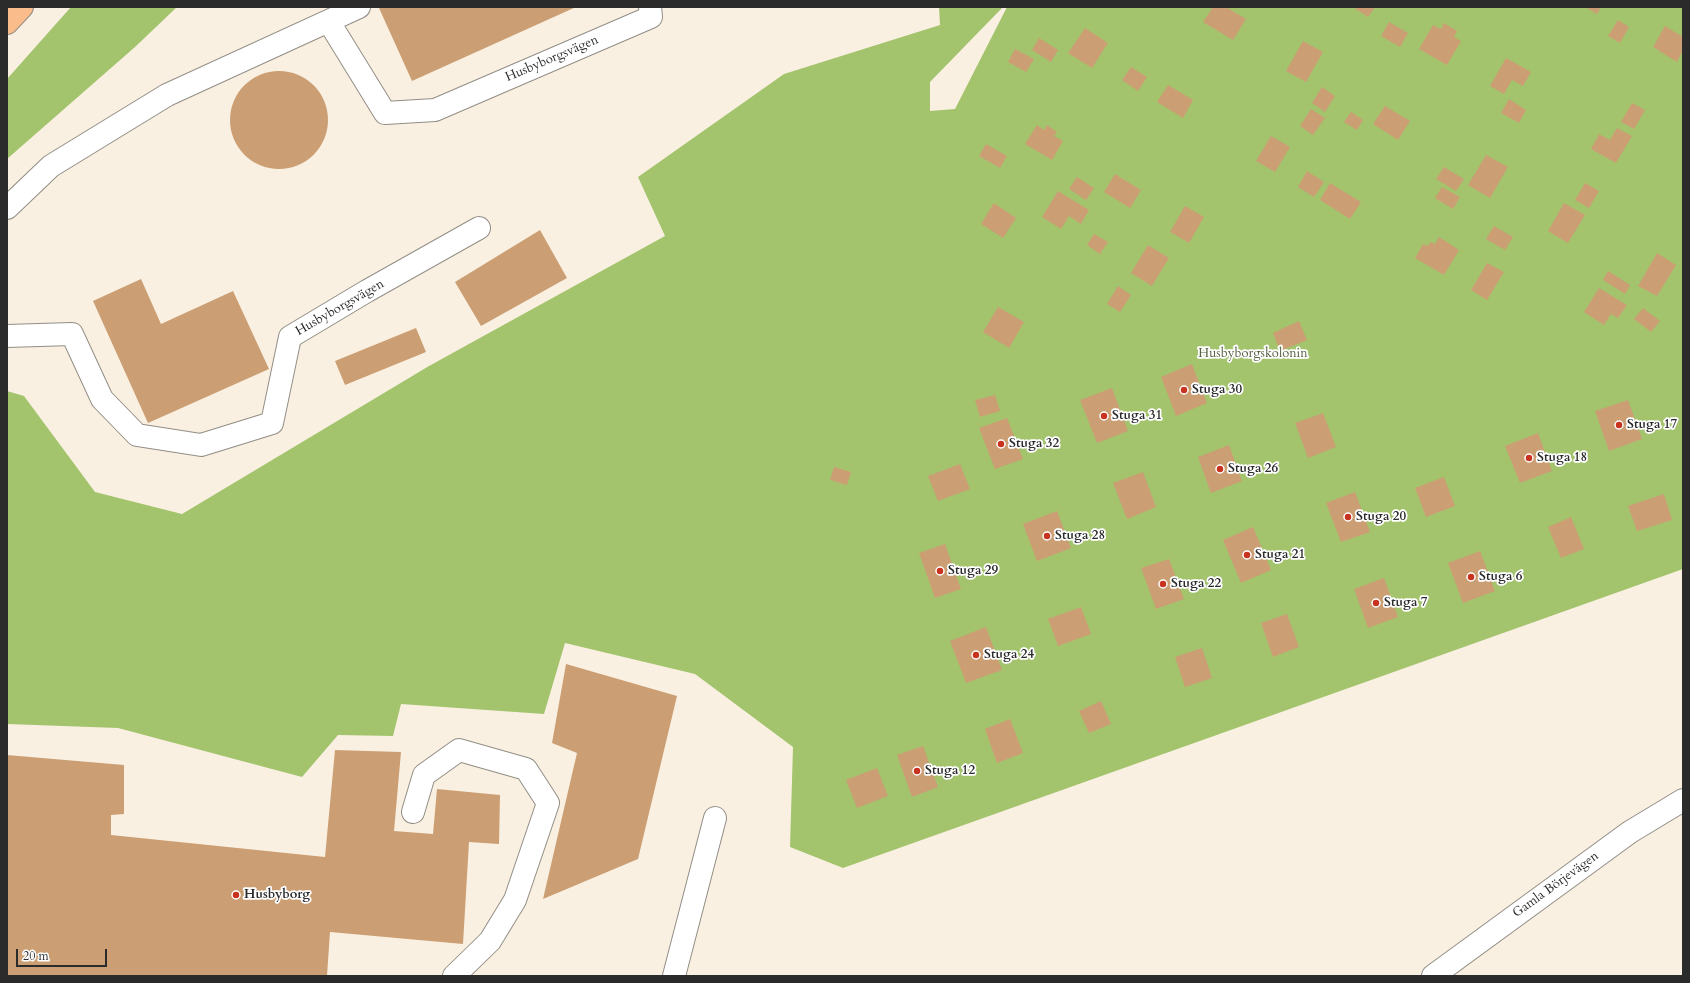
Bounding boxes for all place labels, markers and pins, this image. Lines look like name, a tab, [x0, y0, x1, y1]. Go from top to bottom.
place label: Stuga 30	[1192, 382, 1242, 398]
marker: Stuga 30	[1179, 385, 1189, 395]
place label: Stuga 31	[1112, 408, 1162, 424]
marker: Stuga 31	[1099, 411, 1109, 421]
place label: Stuga 17	[1627, 417, 1677, 433]
marker: Stuga 17	[1614, 420, 1624, 430]
place label: Stuga 32	[1009, 436, 1059, 452]
marker: Stuga 32	[996, 439, 1006, 449]
place label: Stuga 18	[1537, 450, 1587, 466]
marker: Stuga 18	[1524, 453, 1534, 463]
place label: Stuga 26	[1228, 461, 1278, 477]
marker: Stuga 26	[1215, 464, 1225, 474]
place label: Stuga 20	[1356, 509, 1406, 525]
marker: Stuga 20	[1343, 512, 1353, 522]
place label: Stuga 28	[1055, 528, 1105, 544]
marker: Stuga 28	[1042, 531, 1052, 541]
place label: Stuga 21	[1255, 547, 1305, 563]
marker: Stuga 21	[1242, 550, 1252, 560]
place label: Stuga 29	[948, 563, 998, 579]
marker: Stuga 29	[935, 566, 945, 576]
place label: Stuga 6	[1479, 569, 1522, 585]
marker: Stuga 6	[1466, 572, 1476, 582]
place label: Stuga 22	[1171, 576, 1221, 592]
marker: Stuga 22	[1158, 579, 1168, 589]
place label: Stuga 7	[1384, 595, 1427, 611]
marker: Stuga 7	[1371, 598, 1381, 608]
place label: Stuga 24	[984, 647, 1034, 663]
marker: Stuga 24	[971, 650, 981, 660]
place label: Stuga 12	[925, 763, 975, 779]
marker: Stuga 12	[912, 766, 922, 776]
place label: Husbyborg	[244, 887, 310, 903]
marker: Husbyborg	[231, 890, 241, 900]

